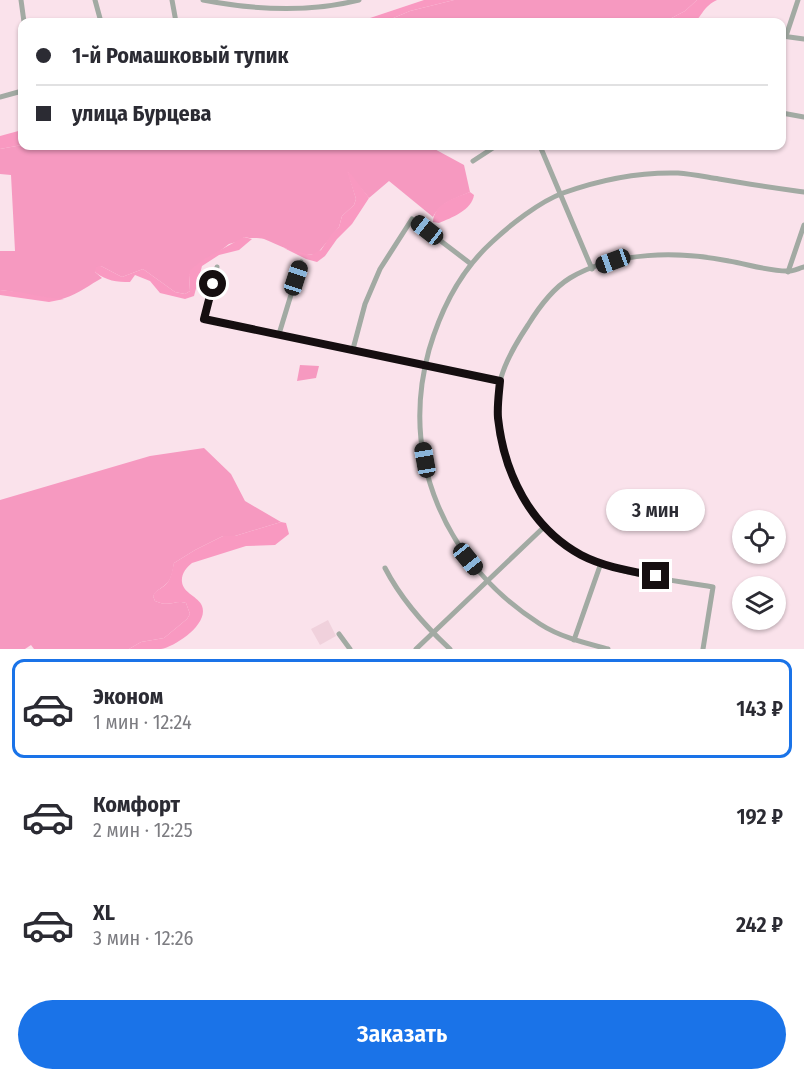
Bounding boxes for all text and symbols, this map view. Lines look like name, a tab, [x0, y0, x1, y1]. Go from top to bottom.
text: 1-й Ромашковый тупик	[72, 42, 289, 69]
text: улица Бурцева	[72, 100, 211, 127]
car	[407, 212, 447, 248]
car	[593, 246, 633, 276]
car	[282, 258, 310, 298]
route start	[199, 270, 226, 297]
car	[413, 441, 437, 479]
callout: 3 мин	[606, 489, 706, 531]
text: 3 мин	[632, 498, 679, 522]
map controls	[732, 510, 786, 630]
button: locate	[732, 510, 786, 564]
car	[450, 539, 486, 579]
route end	[642, 562, 669, 589]
button: layers	[732, 576, 786, 630]
icon: car	[21, 682, 75, 736]
text: Эконом	[93, 683, 163, 710]
text: 143 ₽	[736, 695, 783, 722]
text: 1 мин · 12:24	[93, 710, 192, 734]
icon: car	[21, 790, 75, 844]
text: Комфорт	[93, 791, 180, 818]
text: 192 ₽	[736, 803, 783, 830]
text: 2 мин · 12:25	[93, 818, 193, 842]
icon: car	[21, 898, 75, 952]
text: XL	[93, 899, 115, 926]
text: 242 ₽	[736, 911, 783, 938]
text: 3 мин · 12:26	[93, 926, 194, 950]
button: Заказать	[18, 1000, 786, 1069]

